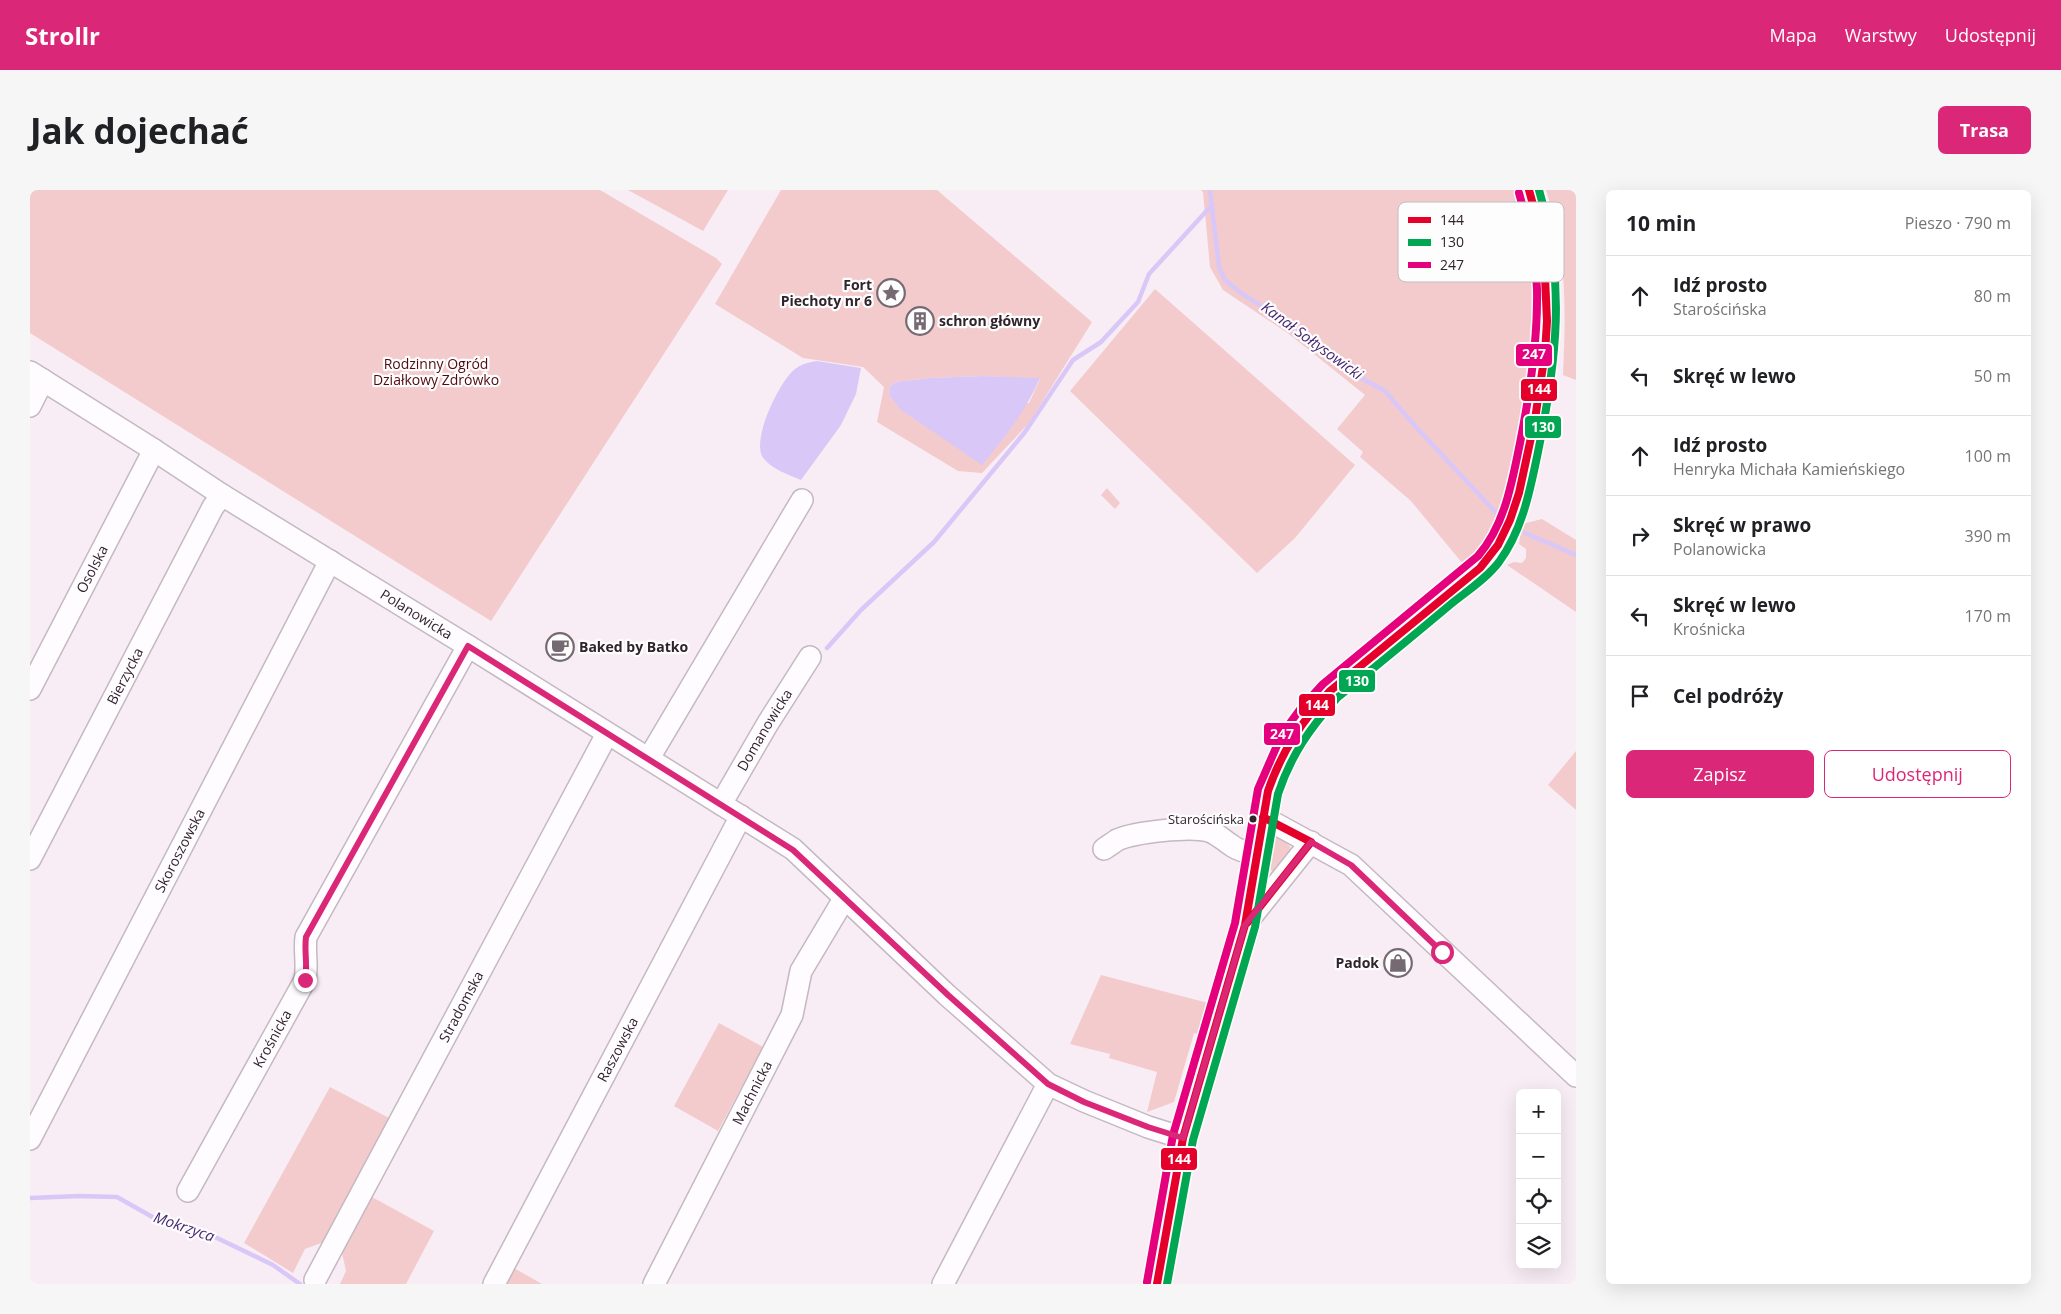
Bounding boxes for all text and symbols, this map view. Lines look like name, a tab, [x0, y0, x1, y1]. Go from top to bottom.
text: Strollr	[25, 19, 100, 52]
text: Mapa	[1770, 23, 1817, 47]
text: Warstwy	[1845, 23, 1917, 47]
text: Udostępnij	[1945, 23, 2036, 47]
button: Trasa	[1938, 106, 2031, 154]
text: Jak dojechać	[30, 107, 249, 154]
legend	[1398, 202, 1564, 282]
text: 10 min	[1626, 209, 1696, 237]
text: 144	[1440, 210, 1464, 229]
text: Pieszo · 790 m	[1905, 212, 2011, 234]
text: 130	[1440, 232, 1464, 251]
text: 247	[1440, 255, 1464, 274]
text: Idź prosto	[1673, 272, 1767, 298]
place label: Fort Piechoty nr 6	[781, 275, 872, 310]
place icon: Fort Piechoty nr 6	[876, 278, 906, 308]
icon: ahead	[1626, 282, 1654, 310]
text: 80 m	[1974, 285, 2011, 307]
water label: Kanał Sołtysowicki	[1258, 297, 1367, 384]
text: Starościńska	[1673, 298, 1767, 320]
building icon: schron główny	[905, 306, 935, 336]
place label: schron główny	[939, 311, 1040, 330]
line badge: 247	[1515, 343, 1553, 367]
text: 247	[1522, 344, 1546, 363]
park label: Rodzinny Ogród Działkowy Zdrówko	[373, 354, 499, 389]
icon: left	[1626, 362, 1654, 390]
text: Skręć w lewo	[1673, 363, 1796, 389]
text: 50 m	[1974, 365, 2011, 387]
line badge: 144	[1520, 378, 1558, 402]
text: 144	[1527, 379, 1551, 398]
line badge: 130	[1524, 415, 1562, 439]
text: 130	[1531, 417, 1555, 436]
text: Idź prosto	[1673, 432, 1767, 458]
icon: ahead	[1626, 442, 1654, 470]
text: 100 m	[1965, 445, 2011, 467]
text: Henryka Michała Kamieńskiego	[1673, 458, 1905, 480]
text: Skręć w prawo	[1673, 512, 1811, 538]
icon: right	[1626, 522, 1654, 550]
text: 390 m	[1965, 525, 2011, 547]
text: Polanowicka	[1673, 538, 1766, 560]
street label: Osolska	[71, 542, 112, 596]
street label: Polanowicka	[377, 584, 456, 643]
text: Skręć w lewo	[1673, 592, 1796, 618]
icon: left	[1626, 602, 1654, 630]
text: 170 m	[1965, 605, 2011, 627]
text: Krośnicka	[1673, 618, 1745, 640]
cafe icon: Baked by Batko	[545, 632, 575, 662]
place label: Baked by Batko	[579, 637, 688, 656]
street label: Bierzycka	[102, 644, 147, 708]
line badge: 130	[1338, 669, 1376, 693]
text: 130	[1345, 671, 1369, 690]
icon: arrive	[1626, 682, 1654, 710]
text: Cel podróży	[1673, 683, 1783, 709]
street label: Domanowicka	[732, 685, 796, 774]
line badge: 144	[1298, 693, 1336, 717]
text: 144	[1305, 695, 1329, 714]
line badge: 247	[1263, 722, 1301, 746]
text: 247	[1270, 724, 1294, 743]
button: Zapisz	[1626, 750, 1814, 798]
button: Udostępnij	[1824, 750, 2011, 798]
street label: Skoroszowska	[150, 805, 209, 895]
place label: Starościńska	[1168, 810, 1244, 828]
marker: Starościńska	[1248, 814, 1258, 824]
route start	[1431, 941, 1454, 964]
shop icon: Padok	[1383, 948, 1413, 978]
place label: Padok	[1336, 953, 1379, 972]
street label: Stradomska	[434, 968, 488, 1045]
route end	[294, 969, 317, 992]
street label: Krośnicka	[248, 1006, 296, 1071]
street label: Raszowska	[592, 1014, 642, 1085]
street label: Machnicka	[727, 1057, 776, 1128]
map controls	[1516, 1089, 1561, 1269]
button: +	[1516, 1089, 1561, 1134]
button: −	[1516, 1134, 1561, 1179]
line badge: 144	[1160, 1147, 1198, 1171]
text: 144	[1167, 1149, 1191, 1168]
button: locate	[1516, 1179, 1561, 1224]
water label: Mokrzyca	[151, 1206, 218, 1246]
button: layers	[1516, 1224, 1561, 1269]

